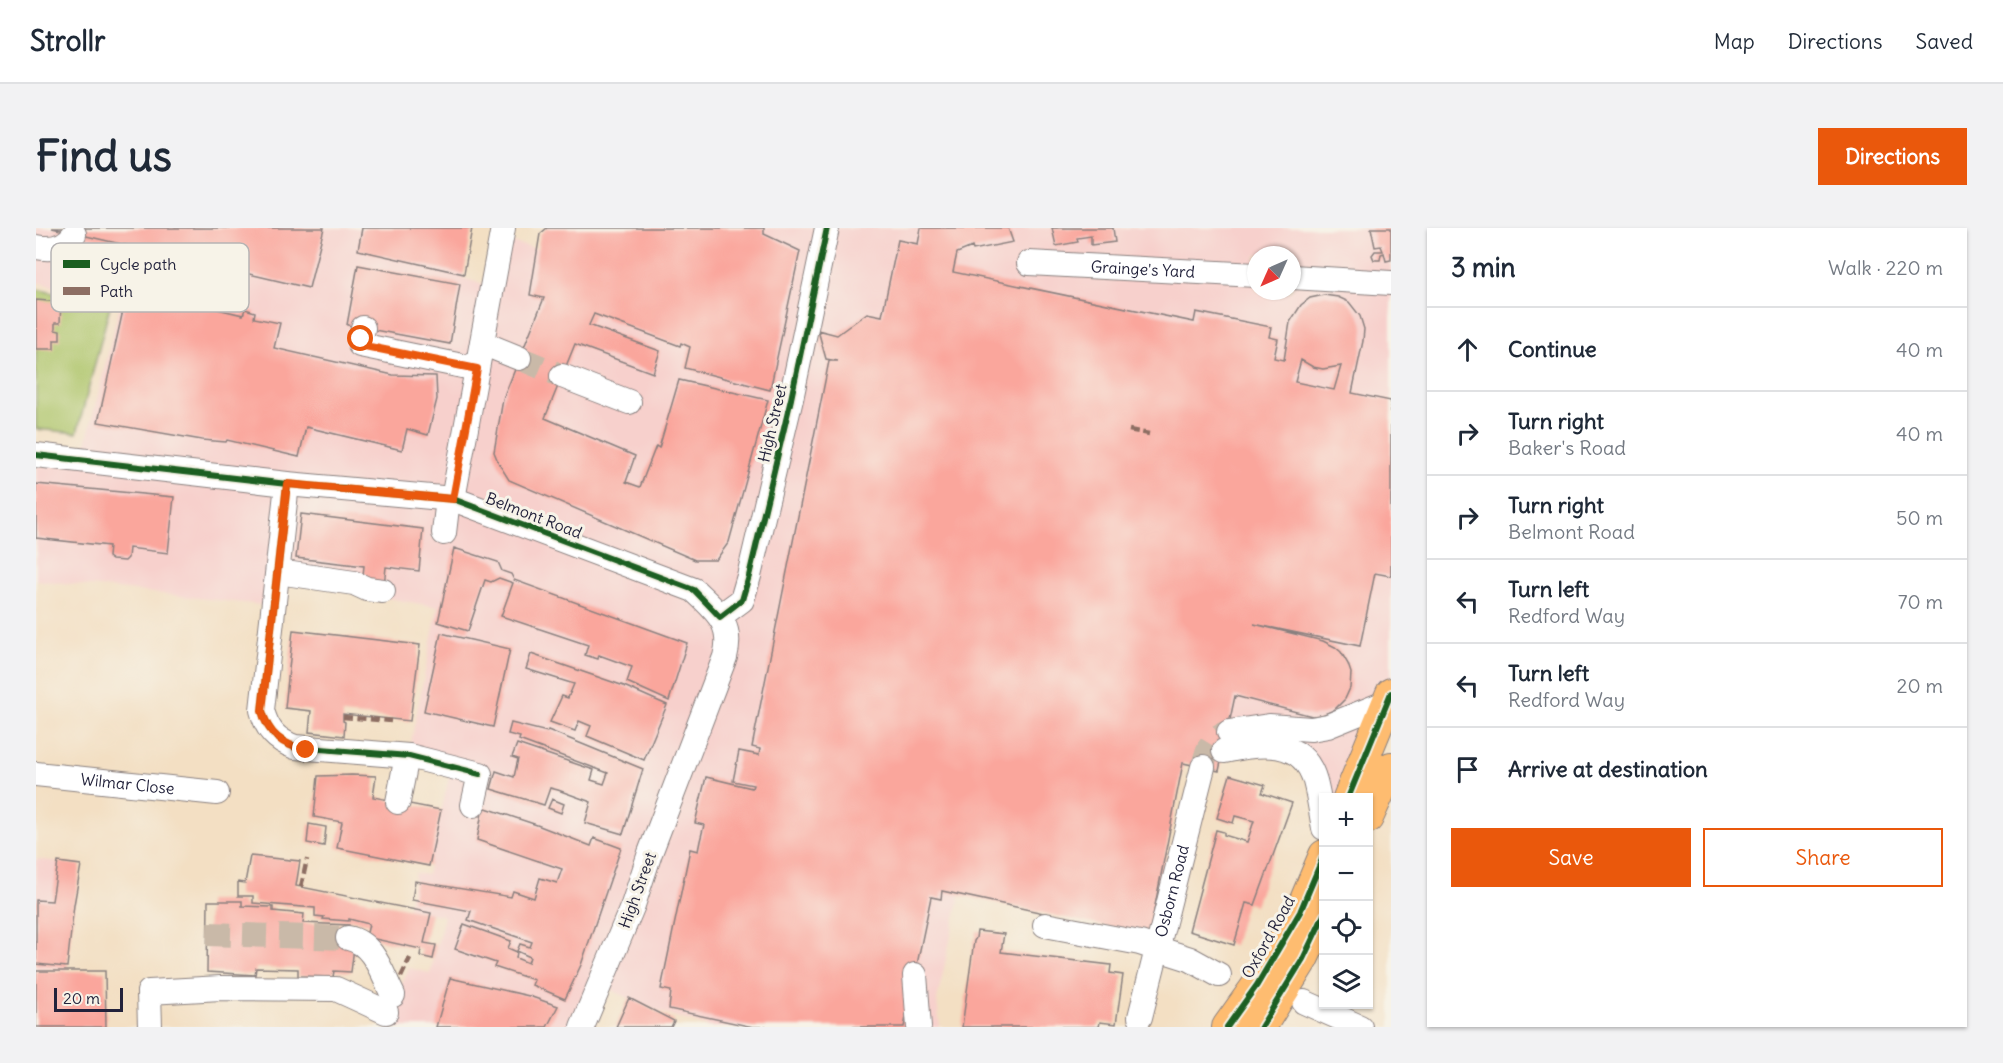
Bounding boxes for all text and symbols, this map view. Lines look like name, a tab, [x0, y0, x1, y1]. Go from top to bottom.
text: Strollr	[30, 23, 105, 59]
text: Map	[1714, 28, 1755, 55]
text: Directions	[1788, 28, 1882, 55]
text: Saved	[1915, 28, 1973, 55]
button: Directions	[1818, 128, 1967, 185]
text: Find us	[36, 130, 172, 182]
legend	[51, 243, 249, 312]
north arrow	[1247, 246, 1301, 300]
text: 3 min	[1451, 251, 1516, 284]
text: Cycle path	[100, 254, 176, 274]
text: Walk · 220 m	[1828, 255, 1943, 280]
street label: Grainge's Yard	[1090, 256, 1195, 282]
text: Path	[100, 281, 133, 301]
route start	[347, 325, 373, 351]
icon: ahead	[1451, 333, 1484, 366]
text: Continue	[1508, 335, 1597, 363]
text: 40 m	[1896, 337, 1943, 362]
street label: High Street	[753, 381, 791, 464]
text: Turn right	[1508, 407, 1604, 435]
icon: right	[1451, 417, 1484, 450]
text: 40 m	[1896, 421, 1943, 446]
text: Baker's Road	[1508, 435, 1626, 460]
street label: Belmont Road	[483, 487, 585, 543]
text: Turn right	[1508, 491, 1604, 519]
icon: right	[1451, 501, 1484, 534]
text: 50 m	[1896, 505, 1943, 530]
text: Belmont Road	[1508, 519, 1635, 544]
text: Turn left	[1508, 575, 1589, 603]
icon: left	[1451, 585, 1484, 618]
text: 70 m	[1898, 589, 1943, 614]
text: Redford Way	[1508, 603, 1625, 628]
text: Turn left	[1508, 659, 1589, 687]
icon: left	[1451, 669, 1484, 702]
text: 20 m	[1897, 673, 1943, 698]
text: Redford Way	[1508, 687, 1625, 712]
route end	[292, 736, 318, 762]
icon: arrive	[1451, 753, 1484, 786]
text: Arrive at destination	[1508, 755, 1708, 783]
street label: Wilmar Close	[80, 769, 175, 798]
map controls	[1319, 793, 1373, 1009]
button: +	[1319, 793, 1373, 847]
button: Save	[1451, 828, 1691, 887]
button: Share	[1703, 828, 1943, 887]
street label: Osborn Road	[1151, 843, 1193, 939]
button: −	[1319, 847, 1373, 901]
street label: High Street	[614, 849, 660, 931]
street label: Oxford Road	[1237, 892, 1299, 982]
button: locate	[1319, 901, 1373, 955]
button: layers	[1319, 955, 1373, 1009]
scale bar	[54, 985, 123, 1012]
text: 20 m	[63, 988, 100, 1008]

